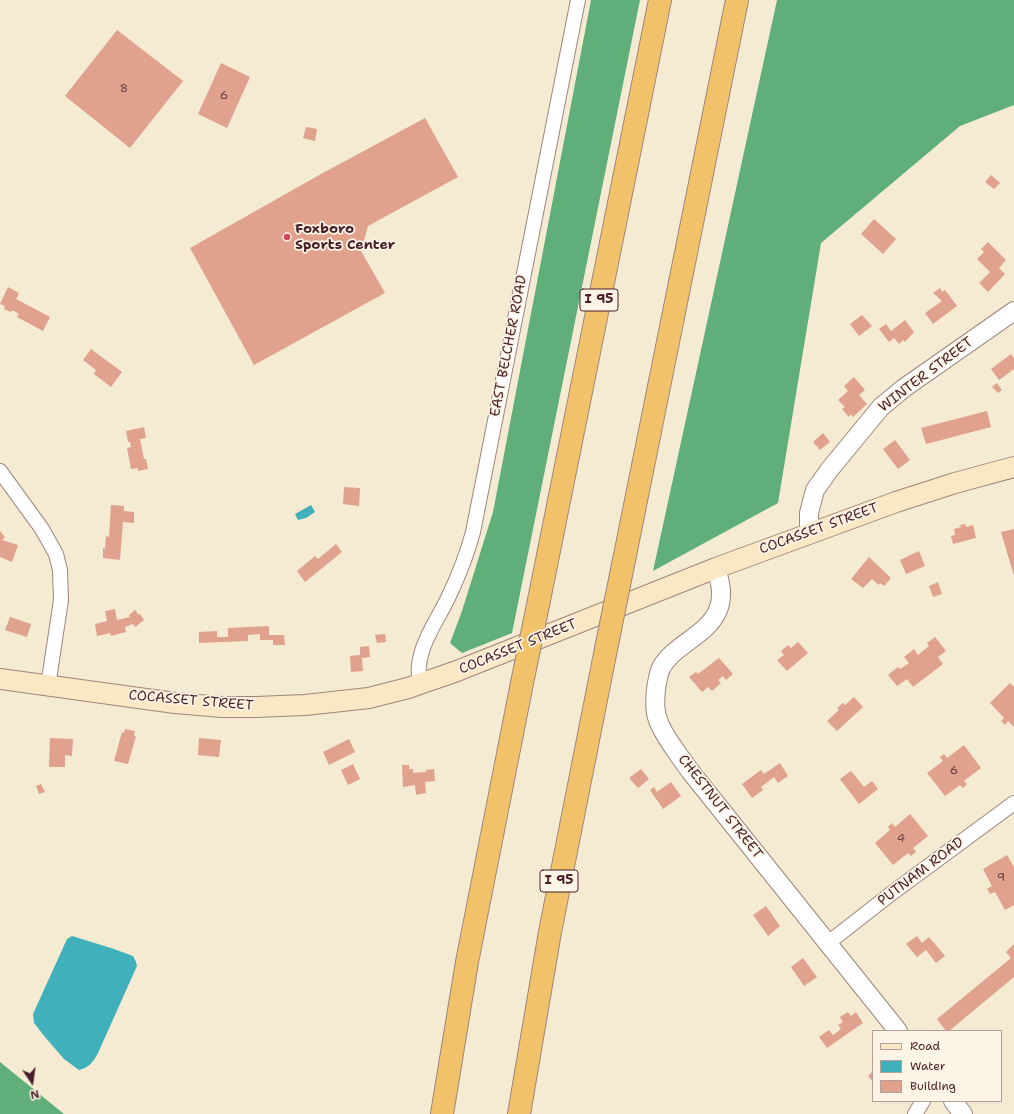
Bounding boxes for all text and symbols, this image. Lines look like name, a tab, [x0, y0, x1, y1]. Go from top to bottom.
house number: 8	[120, 82, 128, 96]
house number: 6	[220, 89, 228, 103]
place label: Foxboro Sports Center	[295, 221, 395, 254]
marker: Foxboro Sports Center	[282, 232, 292, 242]
street label: EAST BELCHER ROAD	[487, 274, 531, 418]
road number: I 95	[580, 289, 618, 311]
street label: WINTER STREET	[875, 334, 977, 416]
street label: COCASSET STREET	[757, 500, 881, 558]
street label: COCASSET STREET	[457, 616, 579, 678]
street label: COCASSET STREET	[128, 687, 254, 715]
street label: CHESTNUT STREET	[674, 752, 766, 862]
house number: 6	[950, 764, 958, 778]
house number: 4	[897, 832, 905, 846]
street label: PUTNAM ROAD	[875, 834, 967, 910]
road number: I 95	[540, 870, 578, 892]
house number: 9	[997, 871, 1005, 885]
legend	[872, 1030, 1002, 1102]
text: Road	[910, 1038, 940, 1054]
text: Water	[910, 1058, 945, 1074]
north arrow	[12, 1062, 52, 1102]
text: Building	[910, 1078, 956, 1094]
text: N	[29, 1086, 41, 1102]

